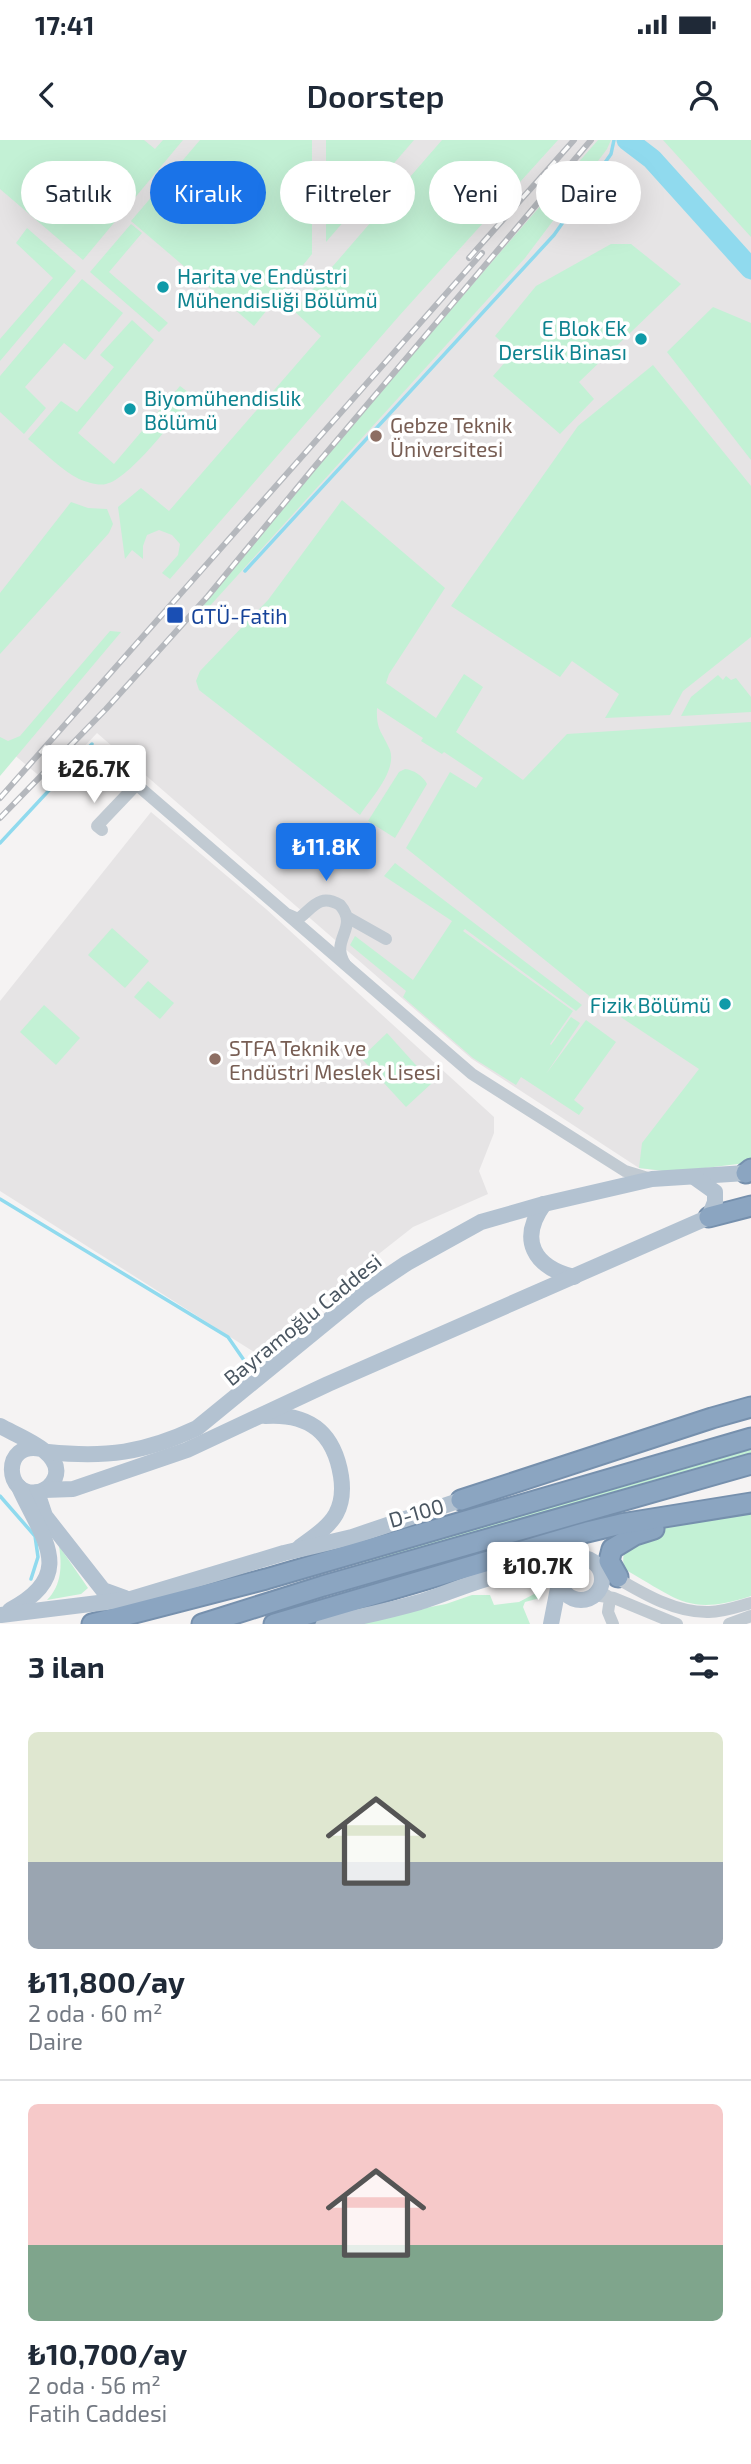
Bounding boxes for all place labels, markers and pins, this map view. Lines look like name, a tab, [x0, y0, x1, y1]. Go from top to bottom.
place label: Harita ve Endüstri Mühendisliği Bölümü	[177, 263, 378, 312]
marker: Harita ve Endüstri Mühendisliği Bölümü	[155, 279, 171, 295]
place label: E Blok Ek Derslik Binası	[498, 315, 627, 364]
marker: E Blok Ek Derslik Binası	[633, 331, 649, 347]
place label: Biyomühendislik Bölümü	[144, 385, 302, 434]
marker: Biyomühendislik Bölümü	[122, 401, 138, 417]
place label: Gebze Teknik Üniversitesi	[390, 412, 513, 461]
marker: Gebze Teknik Üniversitesi	[368, 428, 384, 444]
place label: GTÜ-Fatih	[191, 603, 288, 628]
marker: GTÜ-Fatih	[165, 605, 185, 625]
pin: ₺26.7K	[37, 746, 151, 805]
pin: ₺11.8K	[269, 824, 383, 883]
place label: Fizik Bölümü	[590, 992, 711, 1017]
marker: Fizik Bölümü	[717, 996, 733, 1012]
place label: STFA Teknik ve Endüstri Meslek Lisesi	[229, 1035, 441, 1084]
marker: STFA Teknik ve Endüstri Meslek Lisesi	[207, 1051, 223, 1067]
pin: ₺10.7K	[481, 1542, 595, 1602]

